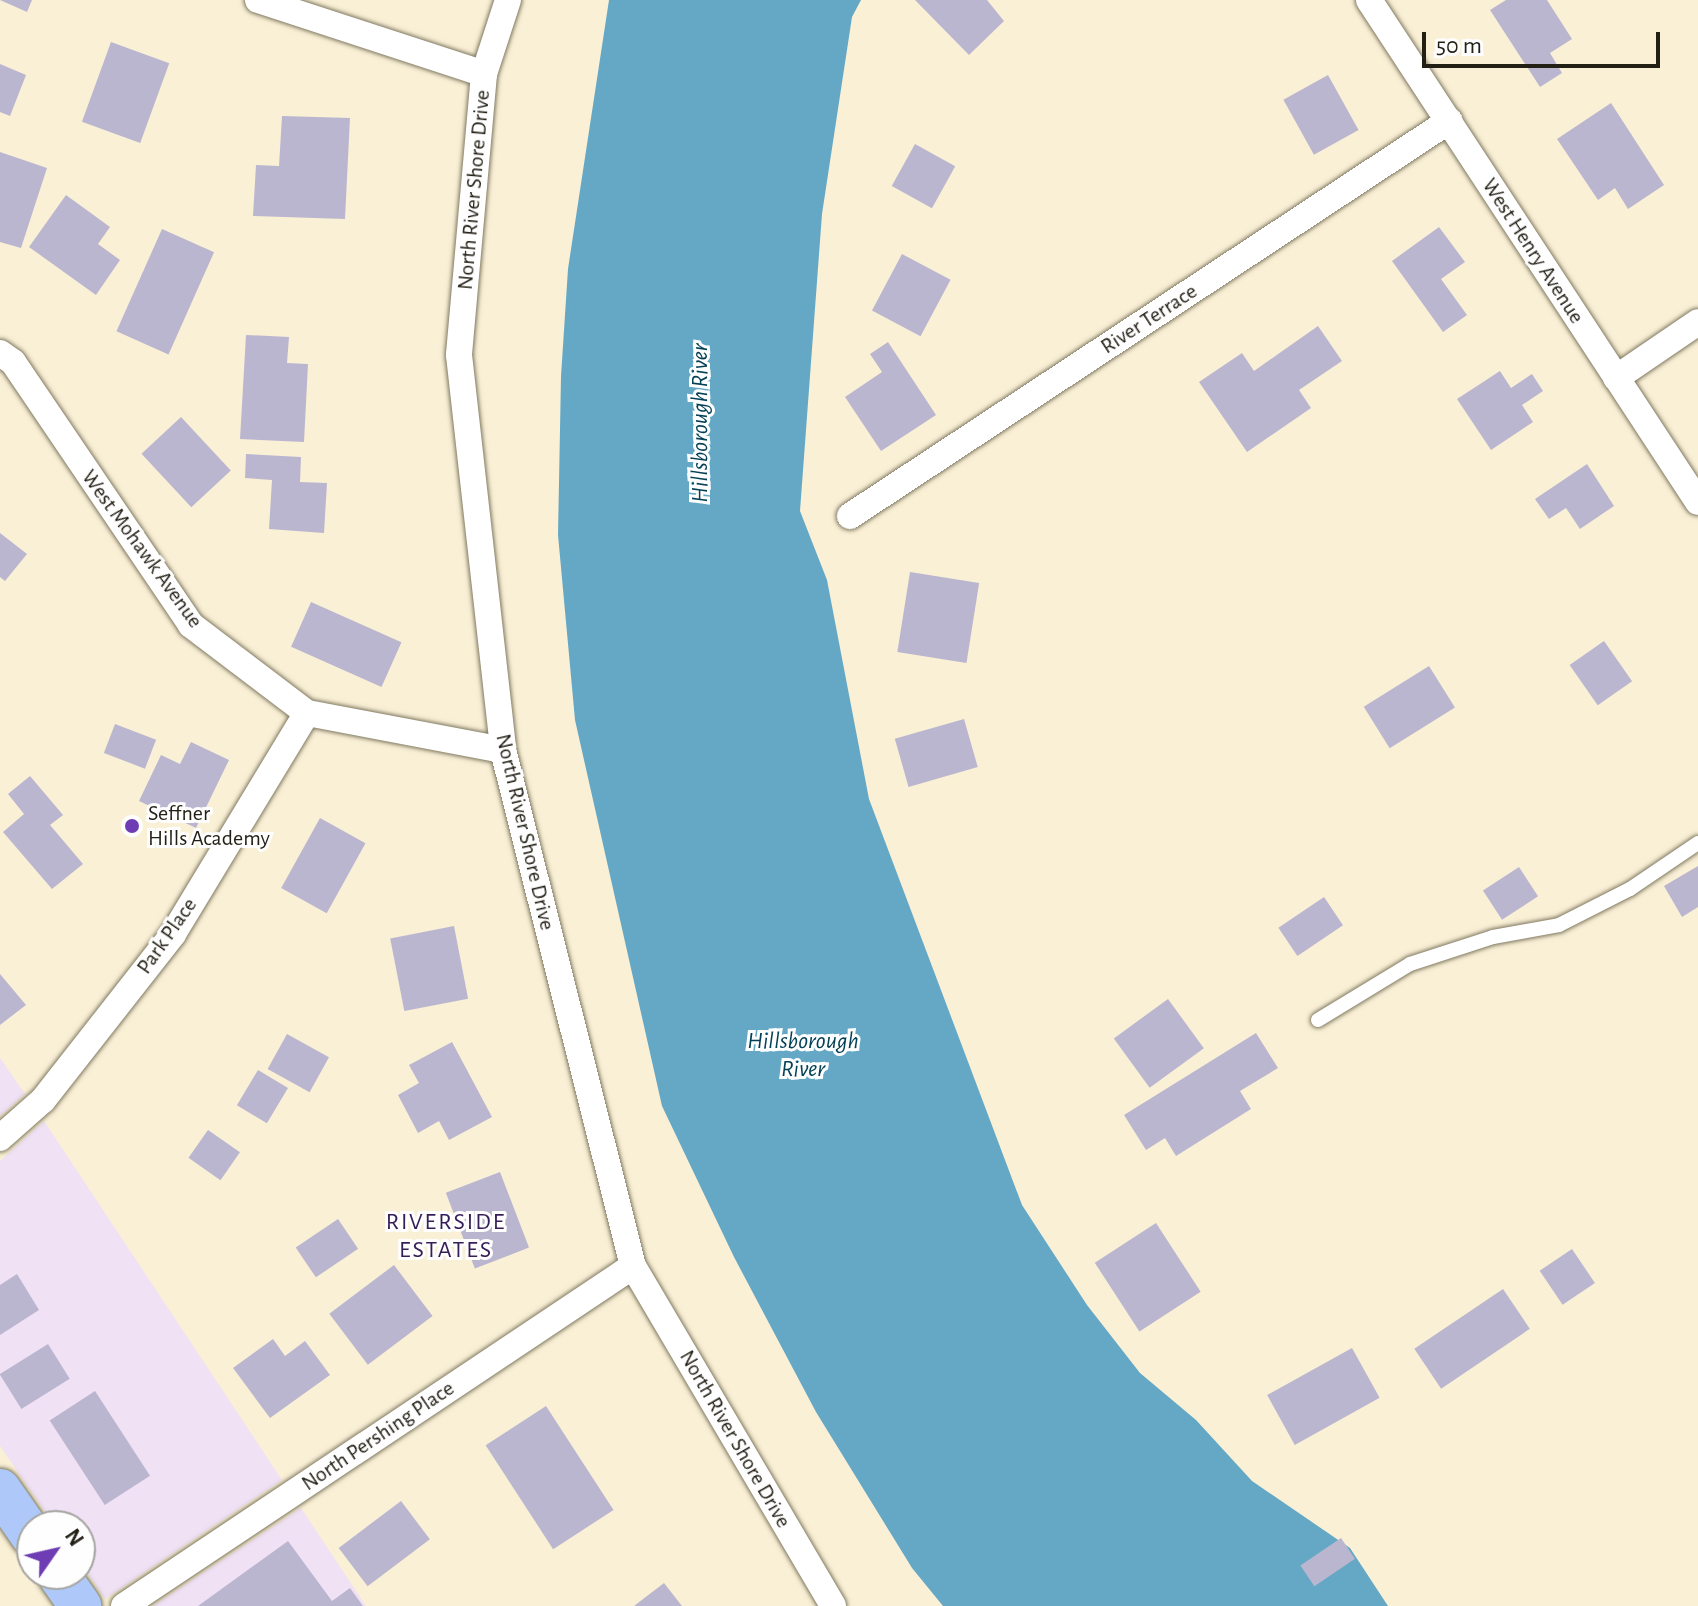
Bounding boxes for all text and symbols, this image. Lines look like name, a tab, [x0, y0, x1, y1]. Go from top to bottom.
scale bar	[1426, 16, 1664, 66]
text: 50 m	[1436, 34, 1482, 58]
street label: North River Shore Drive	[452, 89, 496, 291]
street label: West Henry Avenue	[1476, 173, 1590, 329]
street label: River Terrace	[1096, 278, 1202, 360]
water label: Hillsborough River	[687, 343, 715, 503]
street label: West Mohawk Avenue	[76, 465, 208, 633]
street label: North River Shore Drive	[490, 731, 560, 933]
place label: Seffner Hills Academy	[148, 800, 270, 852]
marker: Seffner Hills Academy	[123, 817, 141, 835]
street label: Park Place	[131, 893, 203, 979]
water label: Hillsborough River	[747, 1028, 859, 1084]
district label: RIVERSIDE ESTATES	[386, 1209, 506, 1265]
street label: North River Shore Drive	[673, 1346, 797, 1532]
street label: North Pershing Place	[297, 1375, 459, 1497]
north arrow	[16, 1510, 96, 1590]
text: N	[61, 1525, 88, 1550]

